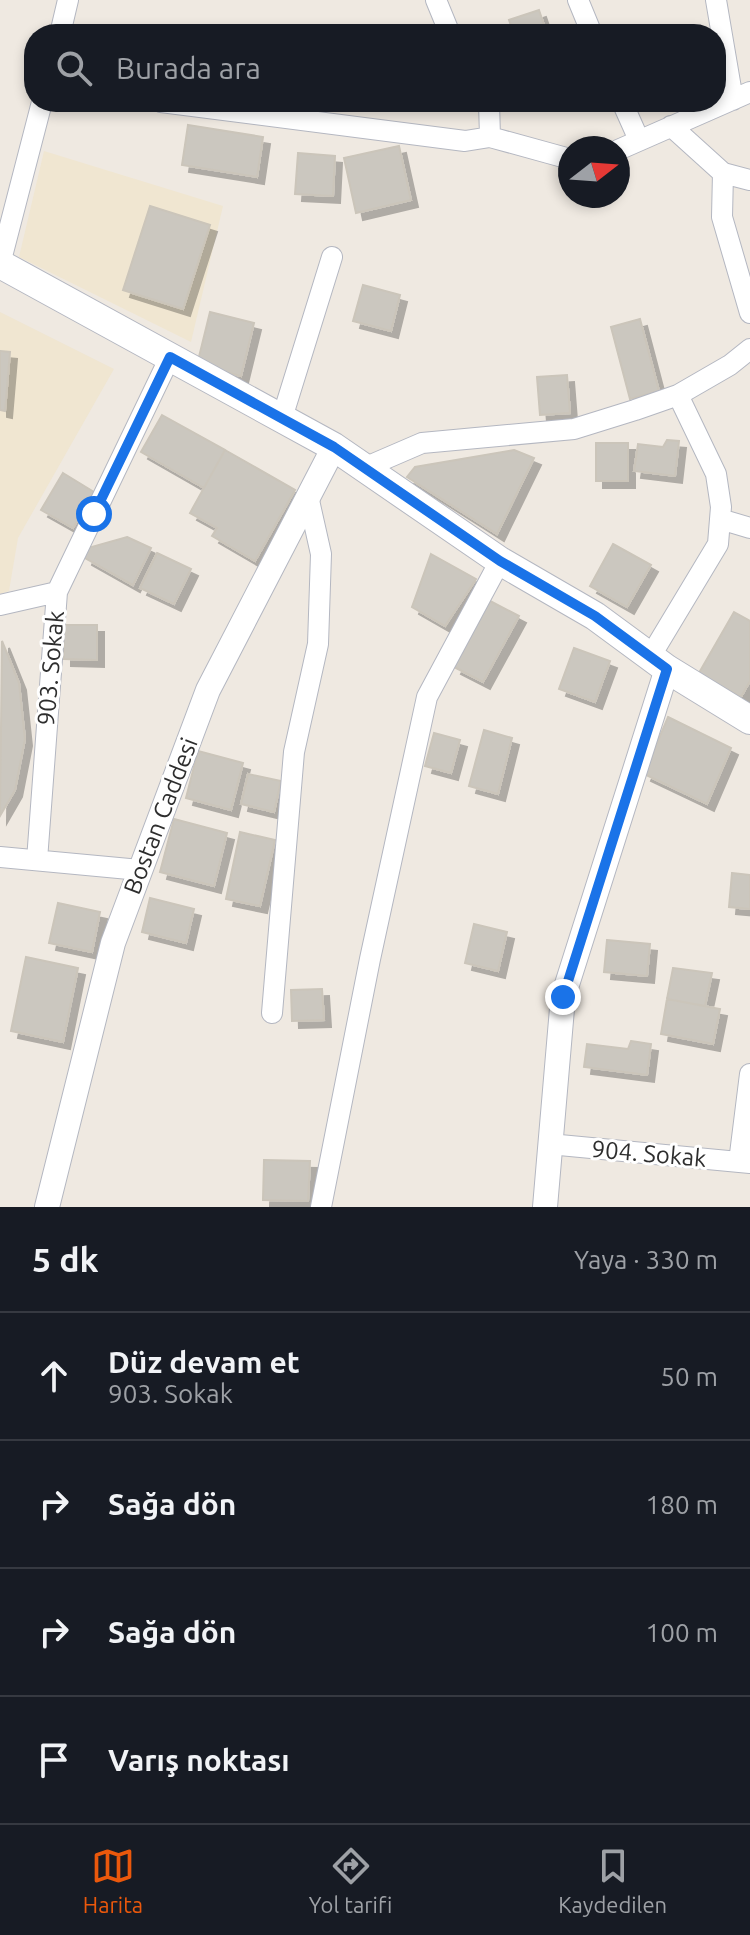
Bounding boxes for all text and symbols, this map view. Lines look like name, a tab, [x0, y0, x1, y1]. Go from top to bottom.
search box	[24, 24, 726, 112]
icon: search	[52, 46, 96, 90]
text: Burada ara	[116, 51, 261, 85]
north arrow	[558, 136, 630, 208]
route start	[76, 496, 112, 532]
street label: 903. Sokak	[32, 609, 69, 727]
street label: Bostan Caddesi	[118, 734, 203, 898]
route end	[545, 979, 581, 1015]
street label: 904. Sokak	[590, 1135, 708, 1172]
text: 5 dk	[32, 1240, 99, 1278]
text: Yaya · 330 m	[574, 1245, 718, 1274]
text: Düz devam et	[108, 1345, 300, 1379]
icon: ahead	[32, 1354, 76, 1398]
text: 50 m	[660, 1362, 718, 1391]
text: 903. Sokak	[108, 1379, 233, 1408]
icon: right	[32, 1482, 76, 1526]
text: Sağa dön	[108, 1487, 236, 1521]
text: 180 m	[646, 1490, 718, 1519]
icon: right	[32, 1610, 76, 1654]
text: Sağa dön	[108, 1615, 236, 1649]
text: 100 m	[646, 1618, 718, 1647]
icon: arrive	[32, 1738, 76, 1782]
text: Varış noktası	[108, 1743, 290, 1777]
tab: Harita	[83, 1844, 143, 1917]
tab: Yol tarifi	[309, 1844, 392, 1917]
tab: Kaydedilen	[558, 1844, 667, 1917]

